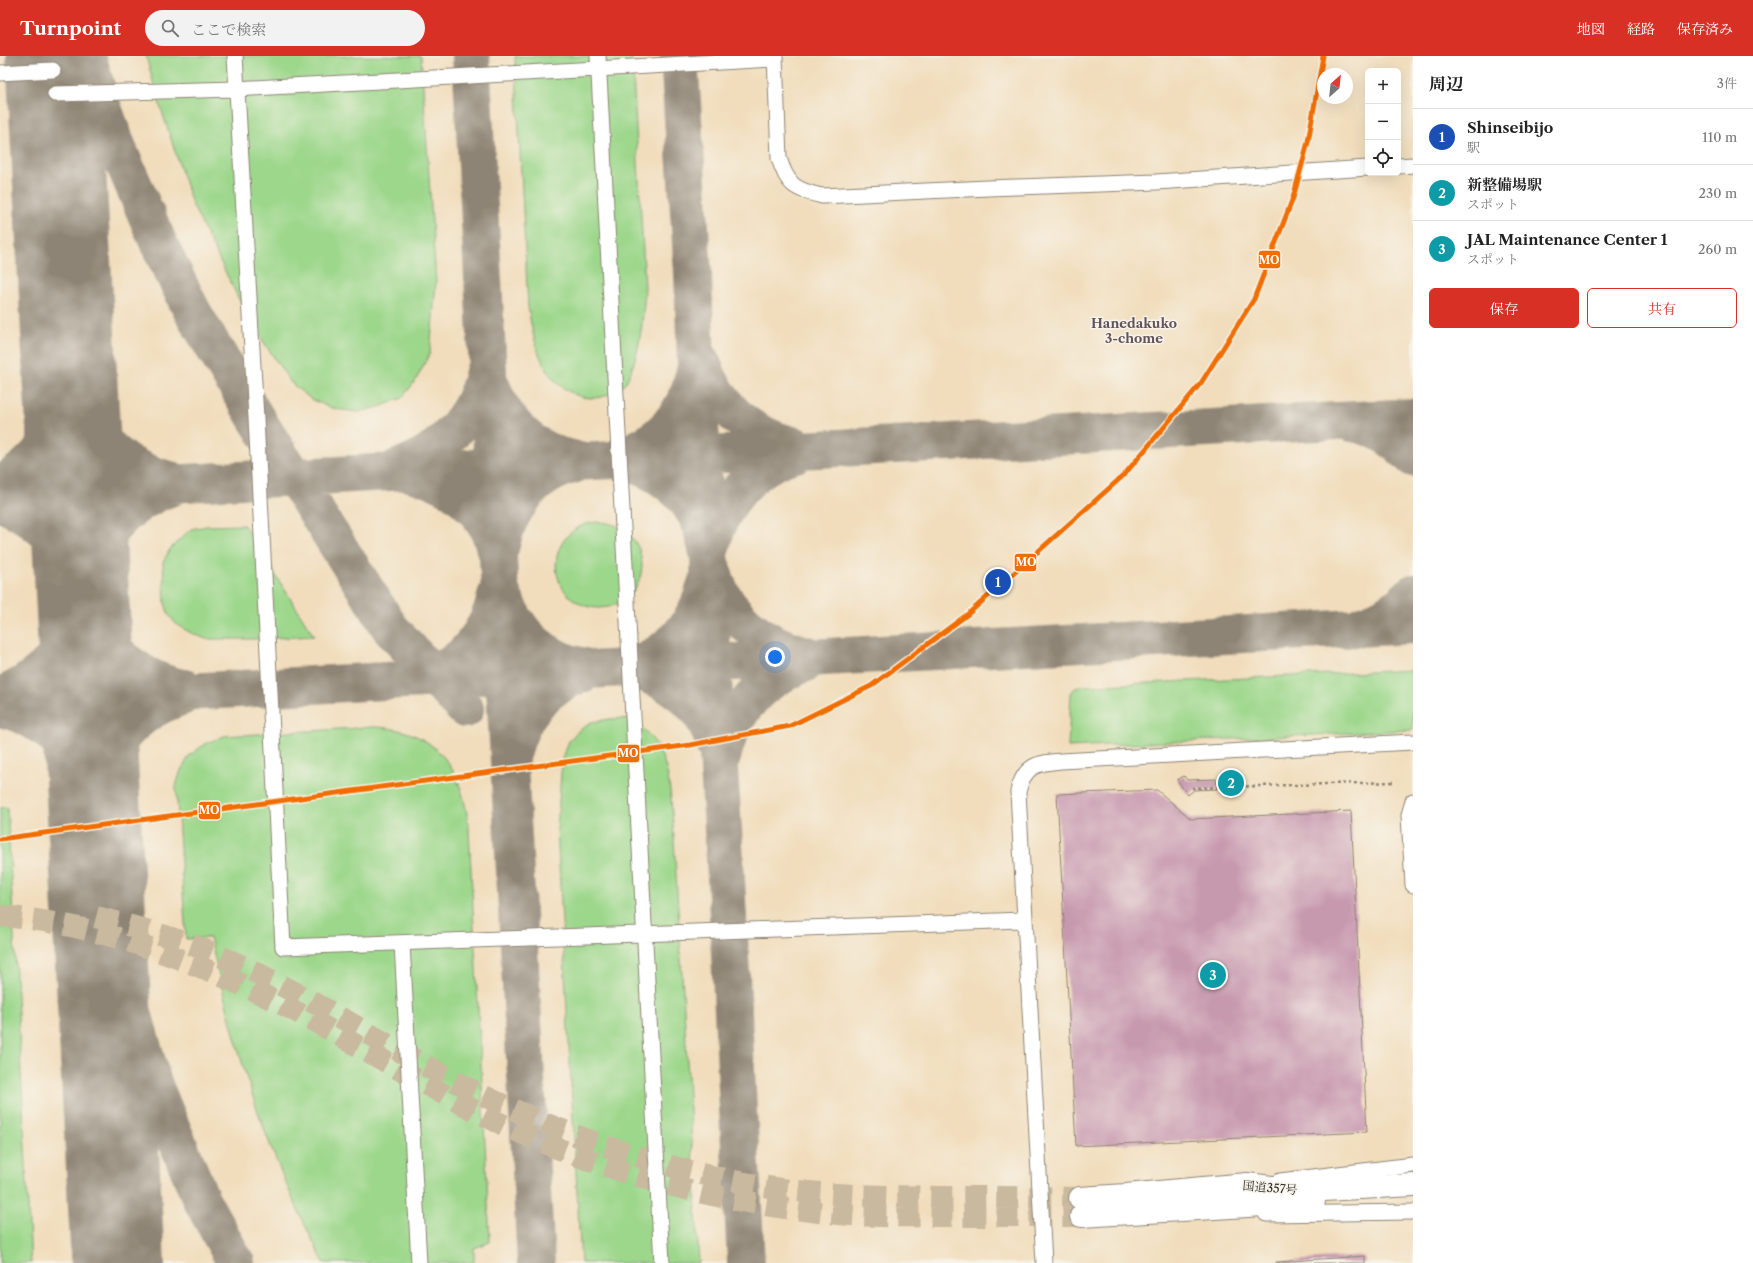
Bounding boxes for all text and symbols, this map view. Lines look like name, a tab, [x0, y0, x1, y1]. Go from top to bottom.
search box	[145, 10, 425, 46]
text: Turnpoint	[20, 17, 121, 40]
icon: search	[159, 17, 181, 39]
text: ここで検索	[191, 20, 266, 39]
text: 地図	[1577, 20, 1605, 38]
text: 経路	[1627, 20, 1655, 38]
text: 保存済み	[1677, 20, 1733, 38]
north arrow	[1317, 68, 1353, 104]
map controls	[1365, 68, 1401, 176]
button: +	[1365, 68, 1401, 104]
text: 周辺	[1429, 74, 1463, 94]
text: 3件	[1717, 75, 1737, 91]
button: −	[1365, 104, 1401, 140]
text: Shinseibijo	[1467, 118, 1553, 137]
text: 1	[1439, 129, 1445, 145]
text: 110 m	[1702, 129, 1737, 145]
text: 駅	[1467, 139, 1480, 155]
button: locate	[1365, 140, 1401, 176]
text: 新整備場駅	[1467, 175, 1542, 194]
text: 2	[1438, 185, 1446, 201]
text: 230 m	[1699, 185, 1737, 201]
text: スポット	[1467, 196, 1519, 212]
text: JAL Maintenance Center 1	[1467, 230, 1668, 249]
text: 3	[1438, 241, 1446, 257]
text: 260 m	[1698, 241, 1737, 257]
line badge: MO	[1258, 250, 1281, 269]
text: スポット	[1467, 251, 1519, 267]
text: MO	[1258, 253, 1280, 267]
button: 保存	[1429, 288, 1579, 328]
button: 共有	[1587, 288, 1737, 328]
district label: Hanedakuko 3-chome	[1091, 315, 1177, 346]
line badge: MO	[1014, 553, 1037, 572]
text: MO	[1015, 555, 1037, 569]
pin: 1	[985, 567, 1011, 597]
your location	[765, 647, 785, 667]
line badge: MO	[617, 744, 640, 763]
text: MO	[617, 746, 639, 760]
pin: 2	[1218, 768, 1244, 798]
line badge: MO	[198, 801, 221, 820]
text: MO	[198, 803, 220, 817]
pin: 3	[1200, 960, 1226, 990]
street label: 国道357号	[1242, 1178, 1298, 1197]

